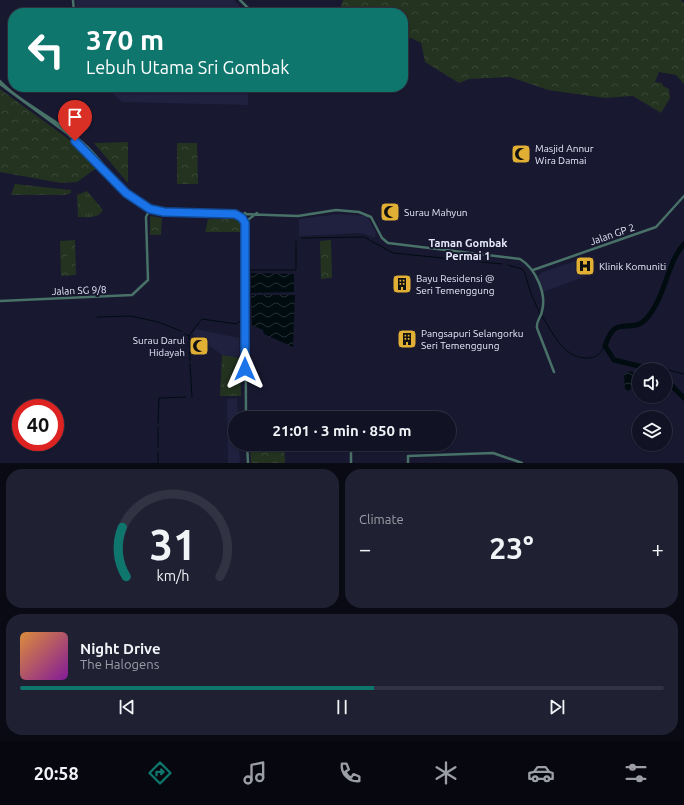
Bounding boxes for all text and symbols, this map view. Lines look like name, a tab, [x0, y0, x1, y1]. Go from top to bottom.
icon: left	[20, 24, 72, 76]
text: 370 m	[86, 24, 164, 55]
text: Lebuh Utama Sri Gombak	[86, 57, 289, 77]
pin	[58, 100, 92, 141]
icon: arrive	[64, 106, 86, 128]
mosque icon: Masjid Annur Wira Damai	[510, 143, 532, 165]
place label: Masjid Annur Wira Damai	[535, 143, 594, 166]
mosque icon: Surau Mahyun	[379, 201, 401, 223]
place label: Surau Mahyun	[404, 207, 468, 218]
street label: Jalan GP 2	[588, 222, 636, 247]
district label: Taman Gombak Permai 1	[429, 237, 508, 262]
hospital icon: Klinik Komuniti	[574, 255, 596, 277]
place label: Klinik Komuniti	[599, 261, 666, 272]
building icon: Bayu Residensi @ Seri Temenggung	[391, 273, 413, 295]
place label: Bayu Residensi @ Seri Temenggung	[416, 273, 494, 296]
street label: Jalan SG 9/8	[51, 284, 107, 297]
building icon: Pangsapuri Selangorku Seri Temenggung	[396, 328, 418, 350]
place label: Pangsapuri Selangorku Seri Temenggung	[421, 328, 523, 351]
place label: Surau Darul Hidayah	[133, 335, 185, 358]
mosque icon: Surau Darul Hidayah	[188, 335, 210, 357]
position arrow	[224, 348, 266, 390]
map controls	[632, 363, 672, 451]
button: sound	[632, 363, 672, 403]
speed limit sign: 40	[12, 399, 64, 451]
button: layers	[632, 411, 672, 451]
text: 21:01 · 3 min · 850 m	[273, 422, 411, 439]
text: Climate	[359, 512, 404, 526]
text: 31	[149, 520, 196, 567]
text: 23°	[489, 531, 534, 565]
text: −	[359, 536, 371, 561]
text: +	[652, 536, 664, 561]
text: km/h	[156, 567, 189, 583]
text: Night Drive	[80, 640, 161, 657]
text: The Halogens	[80, 657, 159, 671]
icon: previous	[116, 696, 138, 718]
icon: pause	[331, 696, 353, 718]
icon: next	[546, 696, 568, 718]
icon: directions	[146, 759, 174, 787]
icon: music	[241, 759, 269, 787]
icon: phone	[336, 759, 364, 787]
icon: climate	[432, 759, 460, 787]
icon: car	[527, 759, 555, 787]
icon: filters	[622, 759, 650, 787]
text: 20:58	[34, 763, 79, 783]

